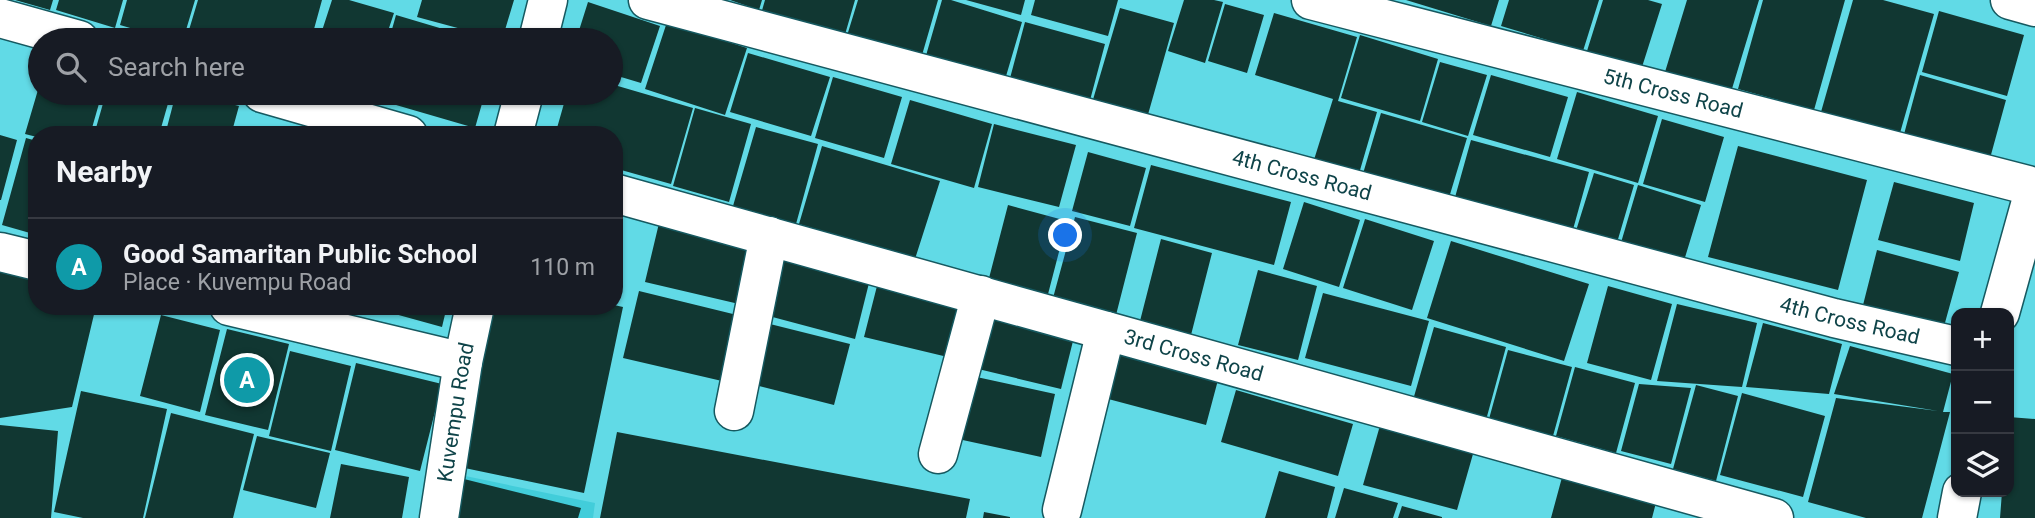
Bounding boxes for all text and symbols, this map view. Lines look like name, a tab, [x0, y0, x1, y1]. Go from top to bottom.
search box	[28, 28, 623, 105]
icon: search	[52, 48, 90, 86]
text: Search here	[108, 52, 245, 82]
street label: 5th Cross Road	[1601, 64, 1745, 123]
street label: 4th Cross Road	[1230, 145, 1374, 205]
text: Nearby	[56, 154, 152, 189]
your location	[1048, 218, 1082, 252]
text: Good Samaritan Public School	[123, 239, 478, 269]
text: A	[71, 254, 87, 281]
text: 110 m	[530, 254, 595, 281]
text: Place · Kuvempu Road	[123, 269, 352, 296]
street label: 4th Cross Road	[1777, 292, 1922, 349]
map controls	[1951, 308, 2014, 497]
button: +	[1951, 308, 2014, 371]
street label: 3rd Cross Road	[1121, 324, 1266, 386]
street label: Kuvempu Road	[433, 340, 479, 484]
pin: A	[224, 354, 270, 406]
button: −	[1951, 371, 2014, 434]
button: layers	[1951, 434, 2014, 497]

